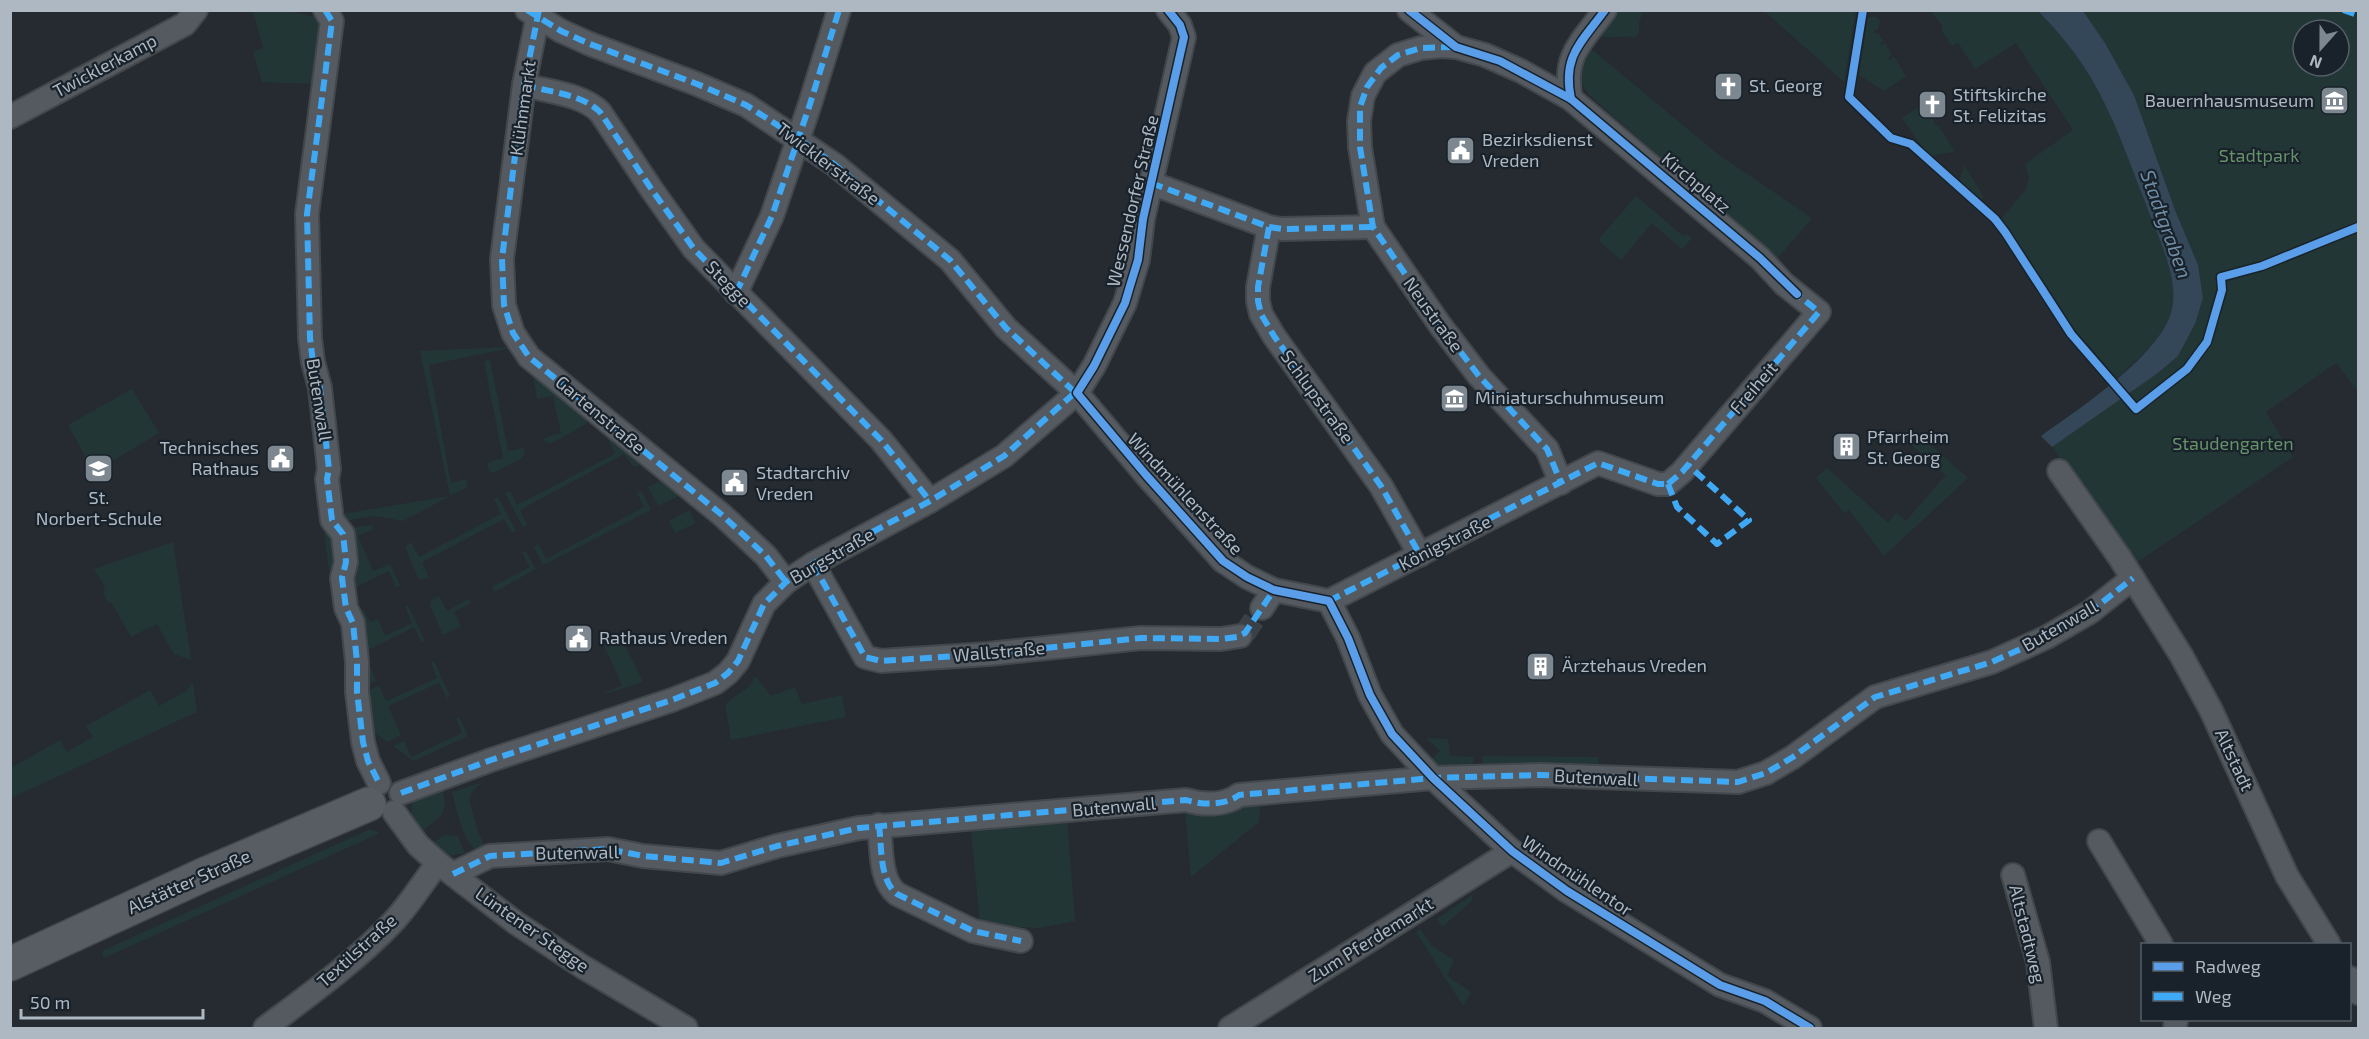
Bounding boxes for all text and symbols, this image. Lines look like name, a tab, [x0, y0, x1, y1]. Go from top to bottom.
north arrow	[2291, 18, 2351, 78]
street label: Twicklerkamp	[49, 29, 160, 102]
text: N	[2307, 52, 2324, 73]
street label: Klühnmarkt	[504, 59, 540, 157]
church icon: St. Georg	[1712, 70, 1744, 102]
place label: St. Georg	[1749, 74, 1822, 96]
place label: Stiftskirche St. Felizitas	[1953, 83, 2047, 126]
museum icon: Bauernhausmuseum	[2319, 85, 2351, 117]
church icon: Stiftskirche St. Felizitas	[1916, 89, 1948, 121]
place label: Bauernhausmuseum	[2145, 89, 2314, 111]
street label: Wessendorfer Straße	[1102, 113, 1162, 289]
street label: Twicklerstraße	[773, 117, 885, 209]
place label: Bezirksdienst Vreden	[1482, 128, 1593, 171]
public building icon: Bezirksdienst Vreden	[1445, 134, 1477, 166]
park label: Stadtpark	[2219, 144, 2299, 166]
street label: Kirchplatz	[1658, 147, 1736, 217]
water label: Stadtgraben	[2136, 166, 2198, 281]
street label: Stegge	[701, 255, 756, 311]
street label: Neustraße	[1399, 273, 1468, 356]
street label: Schlupstraße	[1276, 345, 1359, 448]
street label: Butenwall	[303, 357, 338, 444]
street label: Freiheit	[1725, 357, 1782, 418]
street label: Gartenstraße	[551, 370, 650, 458]
museum icon: Miniaturschuhmuseum	[1438, 382, 1470, 414]
place label: Miniaturschuhmuseum	[1475, 386, 1664, 408]
place label: Pfarrheim St. Georg	[1867, 425, 1949, 468]
street label: Windmühlenstraße	[1123, 428, 1248, 559]
building icon: Pfarrheim St. Georg	[1830, 431, 1862, 463]
park label: Staudengarten	[2172, 432, 2294, 454]
place label: Technisches Rathaus	[159, 436, 259, 479]
public building icon: Technisches Rathaus	[264, 442, 296, 474]
school or university icon: St. Norbert-Schule	[83, 453, 115, 485]
place label: Stadtarchiv Vreden	[756, 461, 850, 504]
public building icon: Stadtarchiv Vreden	[719, 467, 751, 499]
place label: St. Norbert-Schule	[36, 486, 162, 529]
street label: Königstraße	[1395, 509, 1494, 575]
street label: Burgstraße	[785, 522, 878, 588]
street label: Butenwall	[2018, 594, 2102, 656]
public building icon: Rathaus Vreden	[562, 622, 594, 654]
place label: Rathaus Vreden	[599, 626, 728, 648]
street label: Wallstraße	[952, 636, 1046, 666]
building icon: Ärztehaus Vreden	[1525, 650, 1557, 682]
place label: Ärztehaus Vreden	[1562, 654, 1707, 676]
street label: Altstadt	[2211, 725, 2259, 794]
street label: Butenwall	[1554, 764, 1639, 790]
street label: Butenwall	[1071, 791, 1157, 821]
street label: Windmühlentor	[1518, 830, 1637, 920]
street label: Butenwall	[535, 840, 620, 864]
street label: Alstätter Straße	[124, 844, 254, 918]
street label: Lüntener Stegge	[472, 882, 594, 977]
street label: Altstadtweg	[2005, 882, 2051, 985]
street label: Zum Pferdemarkt	[1304, 892, 1437, 986]
street label: Textilstraße	[312, 909, 401, 992]
legend	[2141, 943, 2351, 1021]
text: Radweg	[2195, 955, 2261, 977]
scale bar	[21, 982, 202, 1020]
text: Weg	[2195, 985, 2231, 1007]
text: 50 m	[30, 991, 70, 1013]

